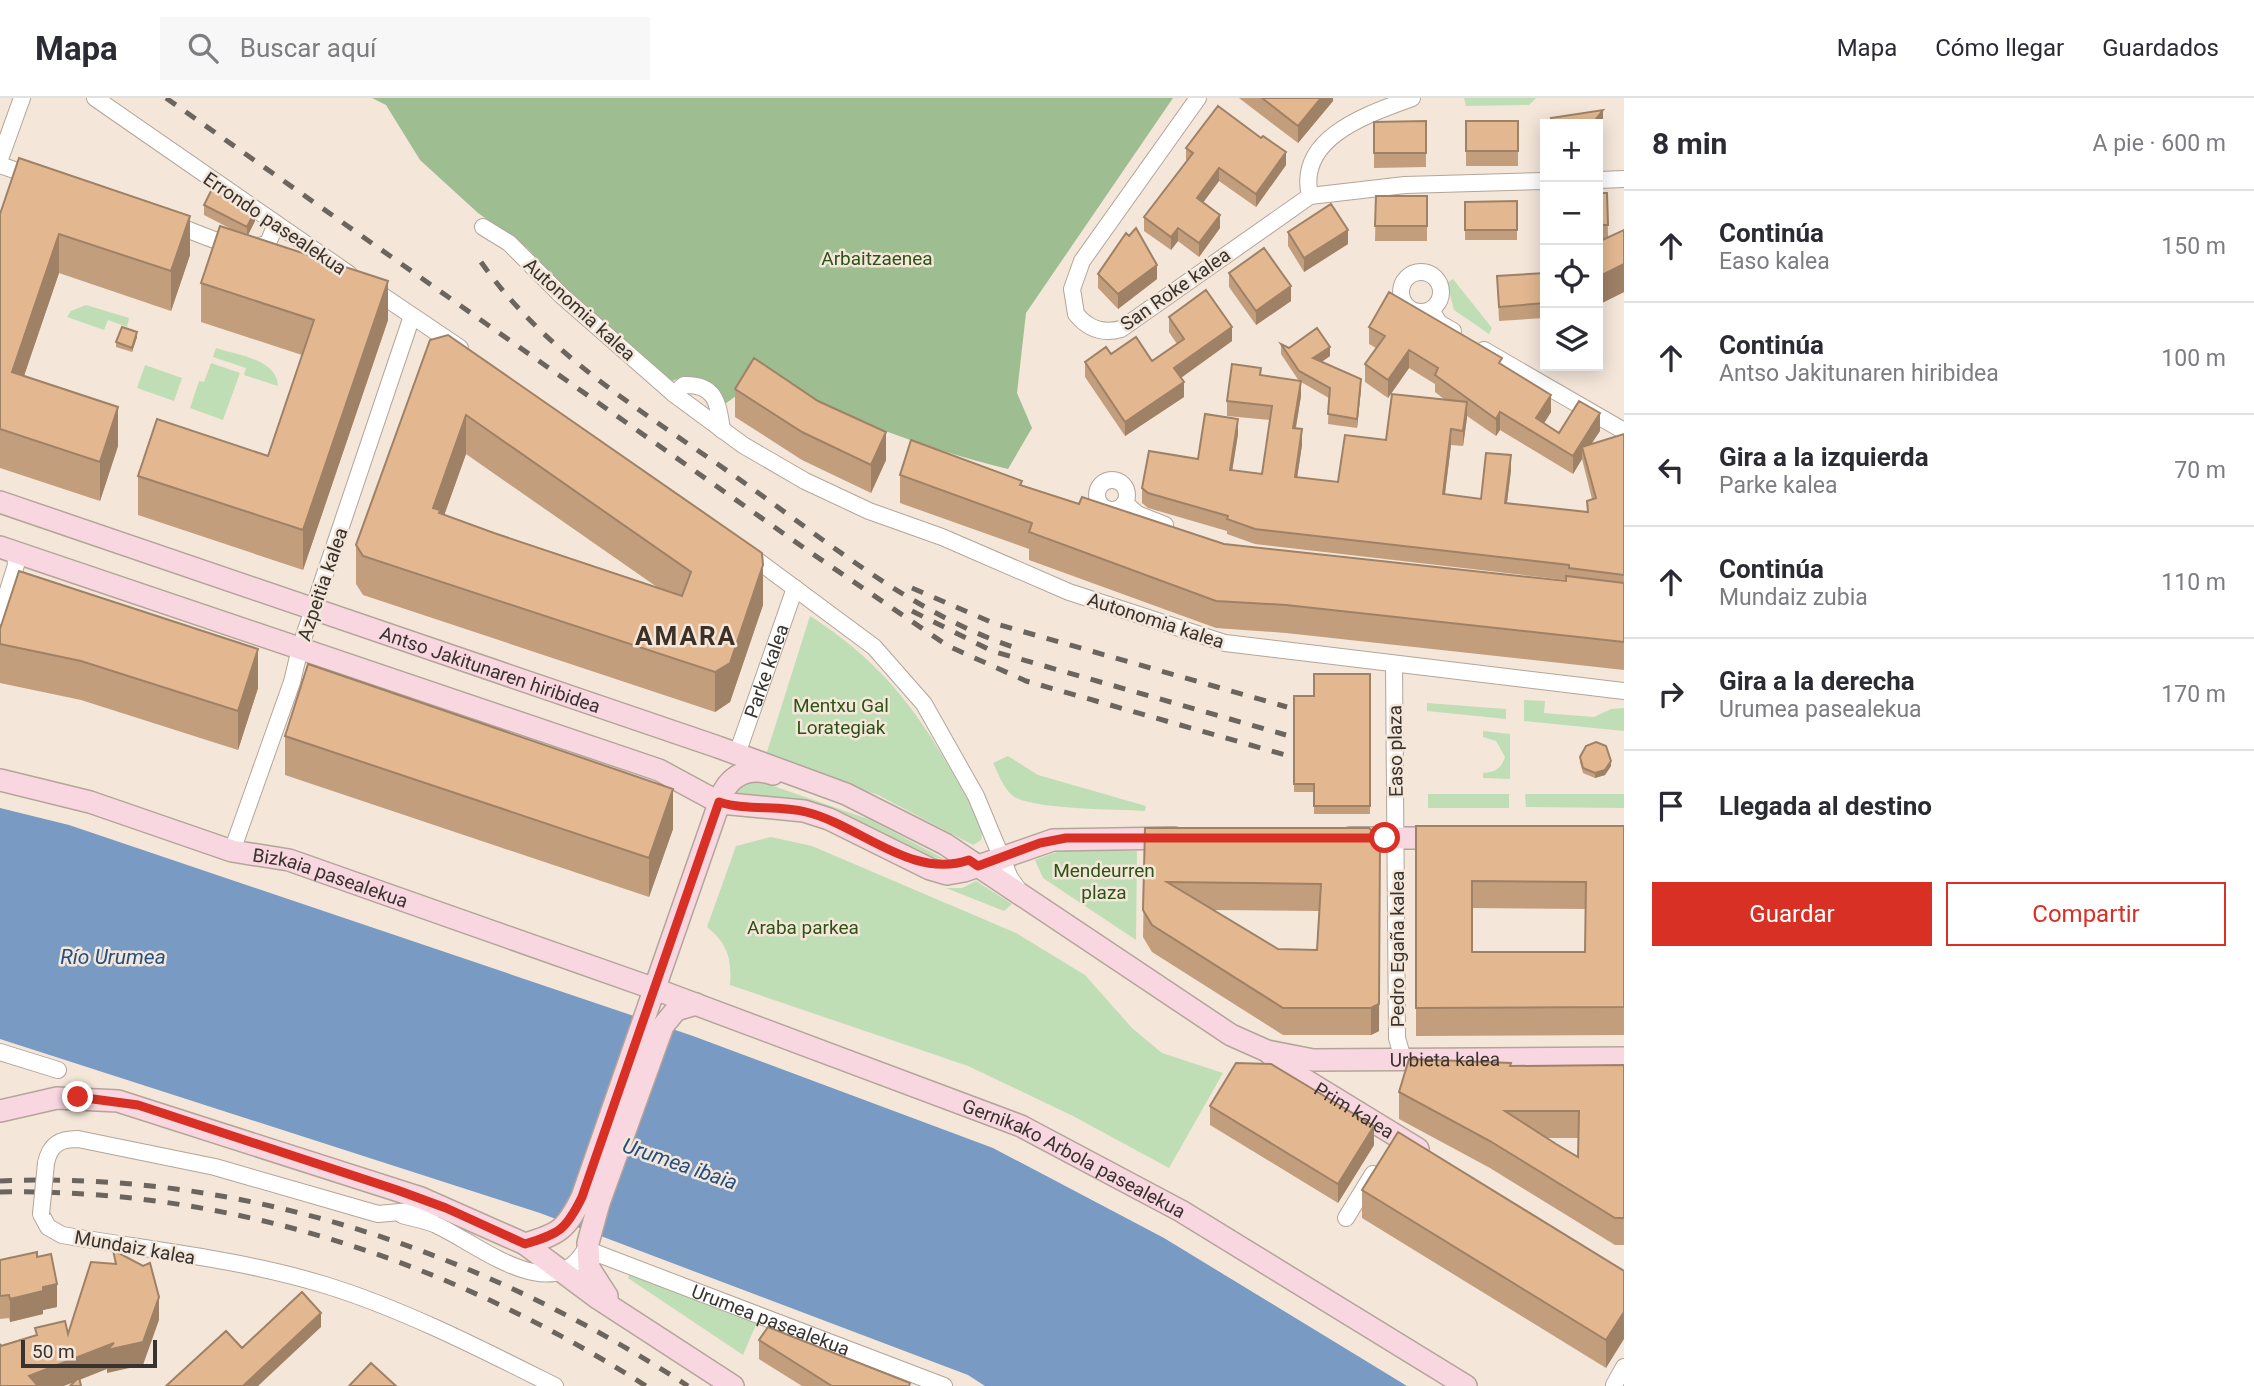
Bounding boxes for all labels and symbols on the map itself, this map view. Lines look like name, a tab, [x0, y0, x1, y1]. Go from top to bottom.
street label: Errondo pasealekua	[199, 167, 351, 280]
street label: San Roke kalea	[1116, 243, 1235, 336]
park label: Arbaitzaenea	[821, 247, 933, 270]
street label: Autonomia kalea	[519, 253, 640, 366]
street label: Azpeitia kalea	[292, 525, 353, 644]
street label: Autonomia kalea	[1085, 588, 1227, 653]
district label: AMARA	[635, 621, 737, 651]
street label: Parke kalea	[739, 621, 794, 721]
street label: Antso Jakitunaren hiribidea	[377, 622, 603, 718]
park label: Mentxu Gal Lorategiak	[793, 694, 889, 739]
street label: Easo plaza	[1383, 705, 1408, 797]
route start	[1369, 822, 1400, 853]
street label: Bizkaia pasealekua	[251, 843, 411, 913]
park label: Mendeurren plaza	[1053, 859, 1155, 904]
street label: Pedro Egaña kalea	[1386, 871, 1409, 1027]
park label: Araba parkea	[747, 916, 859, 939]
water label: Río Urumea	[60, 945, 166, 969]
street label: Urbieta kalea	[1390, 1048, 1500, 1072]
street label: Prim kalea	[1310, 1077, 1398, 1144]
route end	[62, 1081, 93, 1112]
street label: Gernikako Arbola pasealekua	[959, 1094, 1189, 1223]
water label: Urumea ibaia	[619, 1133, 741, 1195]
street label: Mundaiz kalea	[73, 1226, 197, 1269]
street label: Urumea pasealekua	[688, 1280, 853, 1361]
scale bar	[21, 1337, 158, 1369]

